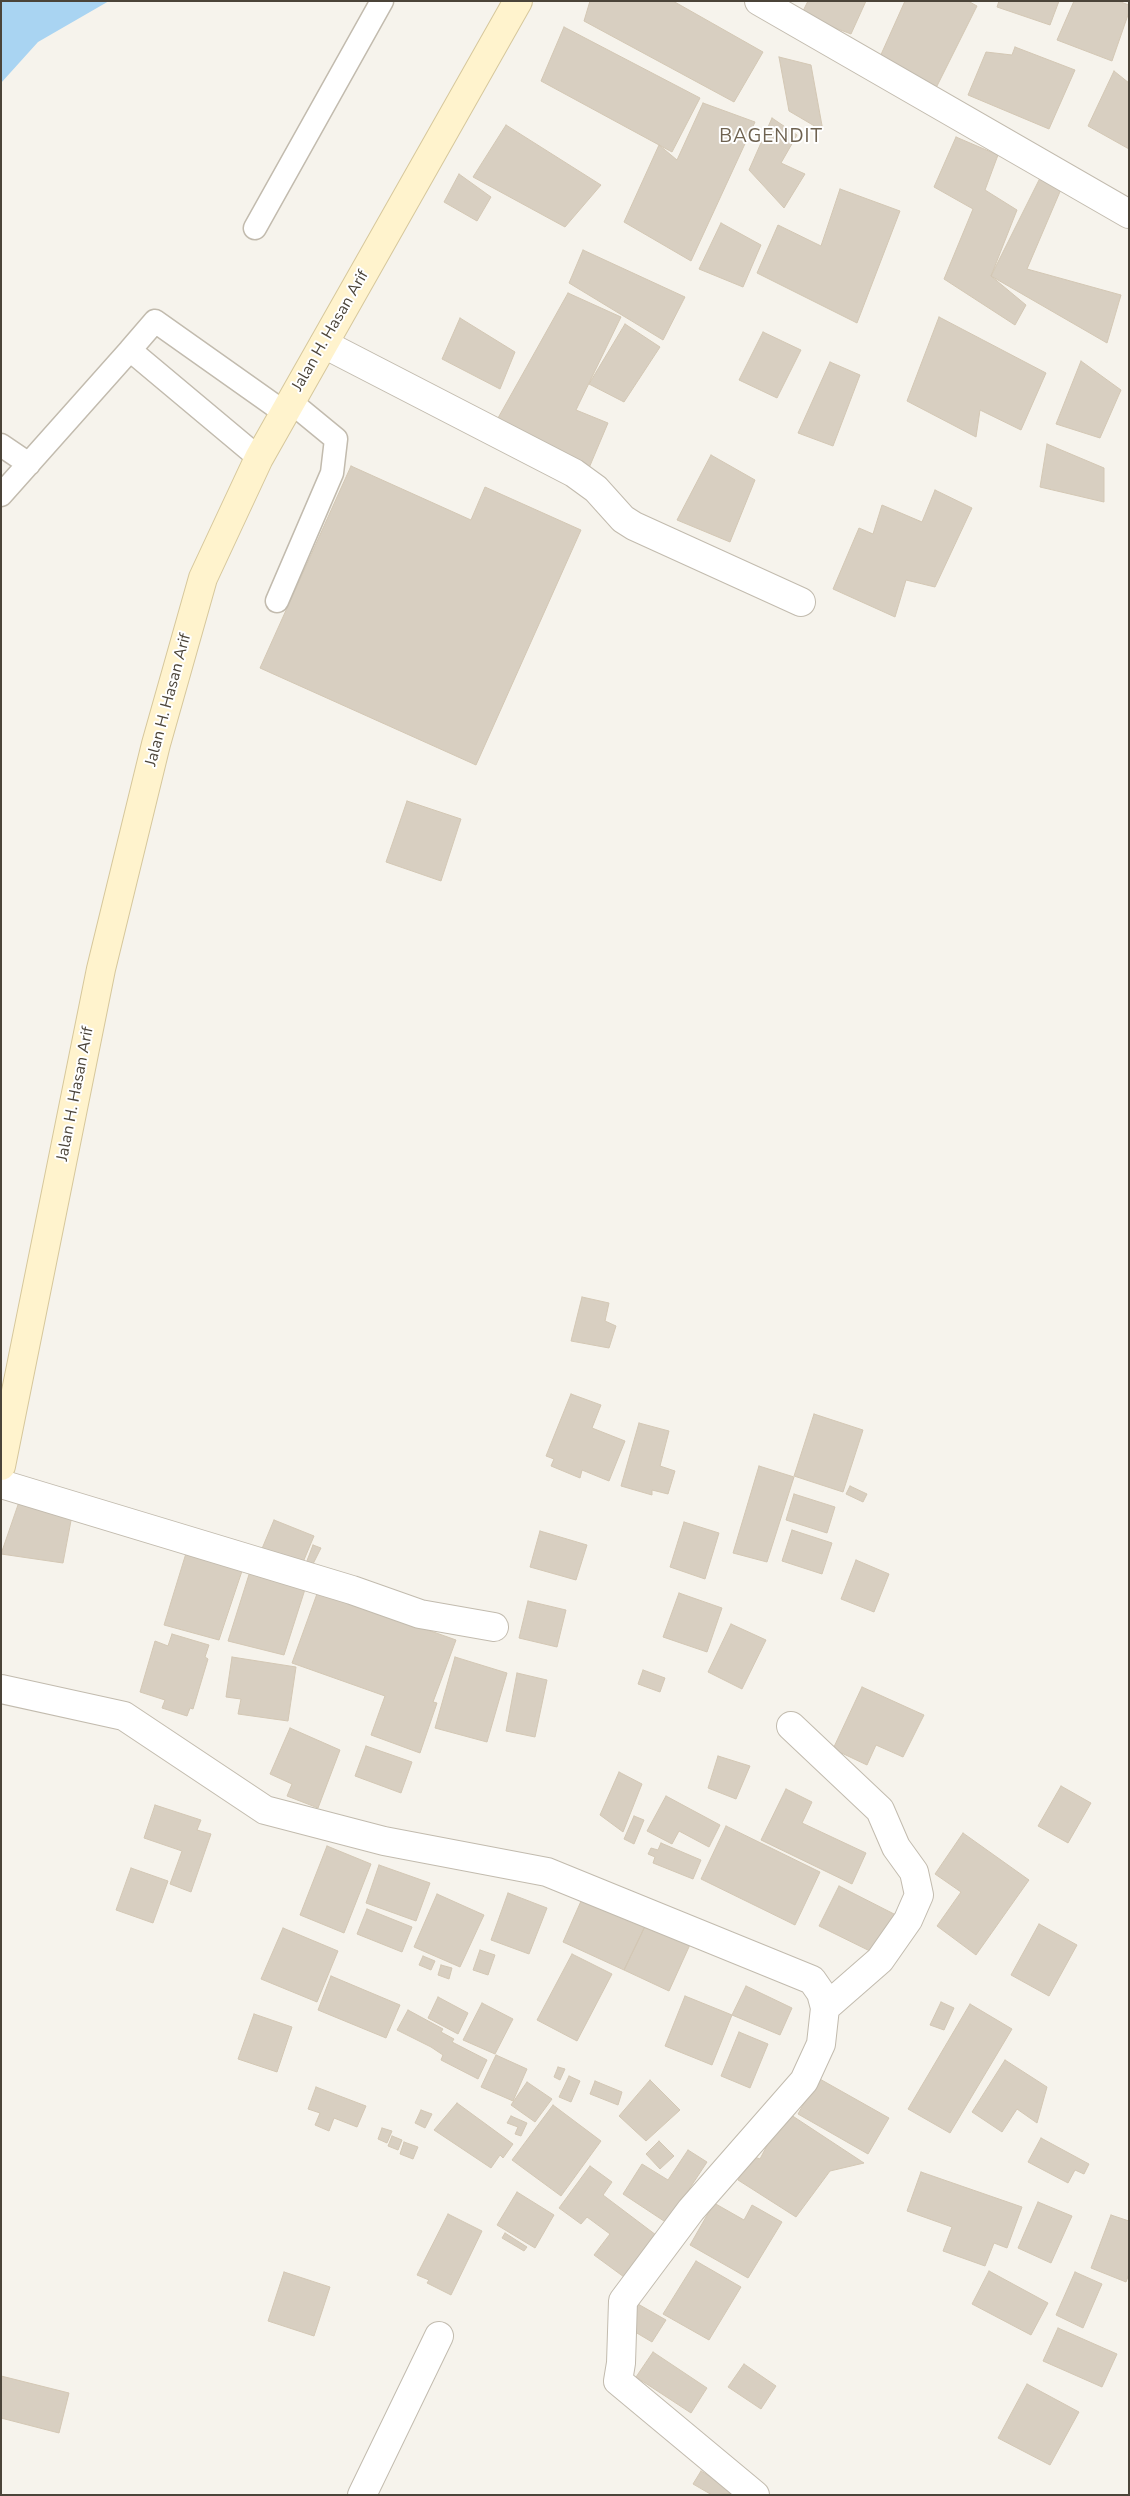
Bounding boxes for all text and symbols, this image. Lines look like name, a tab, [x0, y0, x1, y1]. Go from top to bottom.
district label: BAGENDIT	[718, 126, 824, 148]
street label: Jalan H. Hasan Arif	[289, 267, 373, 395]
street label: Jalan H. Hasan Arif	[142, 632, 196, 768]
street label: Jalan H. Hasan Arif	[54, 1025, 98, 1163]

